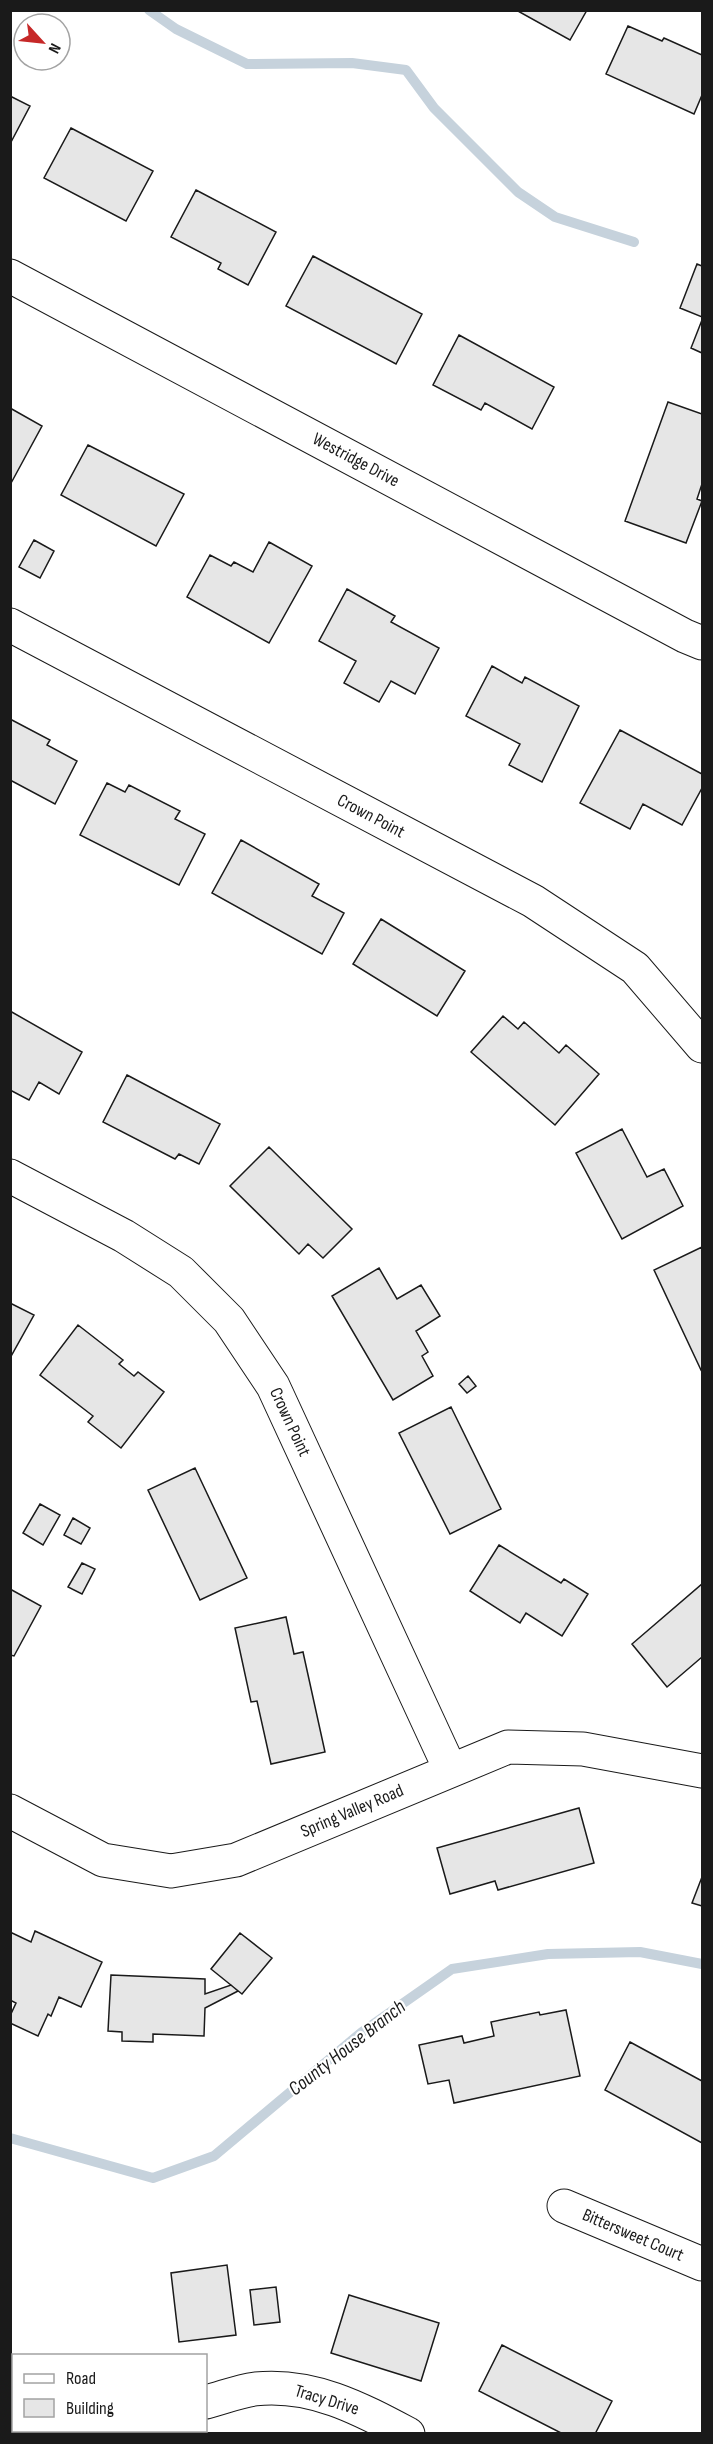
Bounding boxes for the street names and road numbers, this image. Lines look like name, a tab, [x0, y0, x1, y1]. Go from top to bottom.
street label: Westridge Drive	[309, 428, 403, 492]
street label: Crown Point	[334, 790, 409, 843]
street label: Crown Point	[265, 1384, 315, 1460]
street label: Spring Valley Road	[297, 1780, 407, 1842]
street label: Bittersweet Court	[579, 2204, 687, 2266]
street label: Tracy Drive	[292, 2380, 362, 2420]

